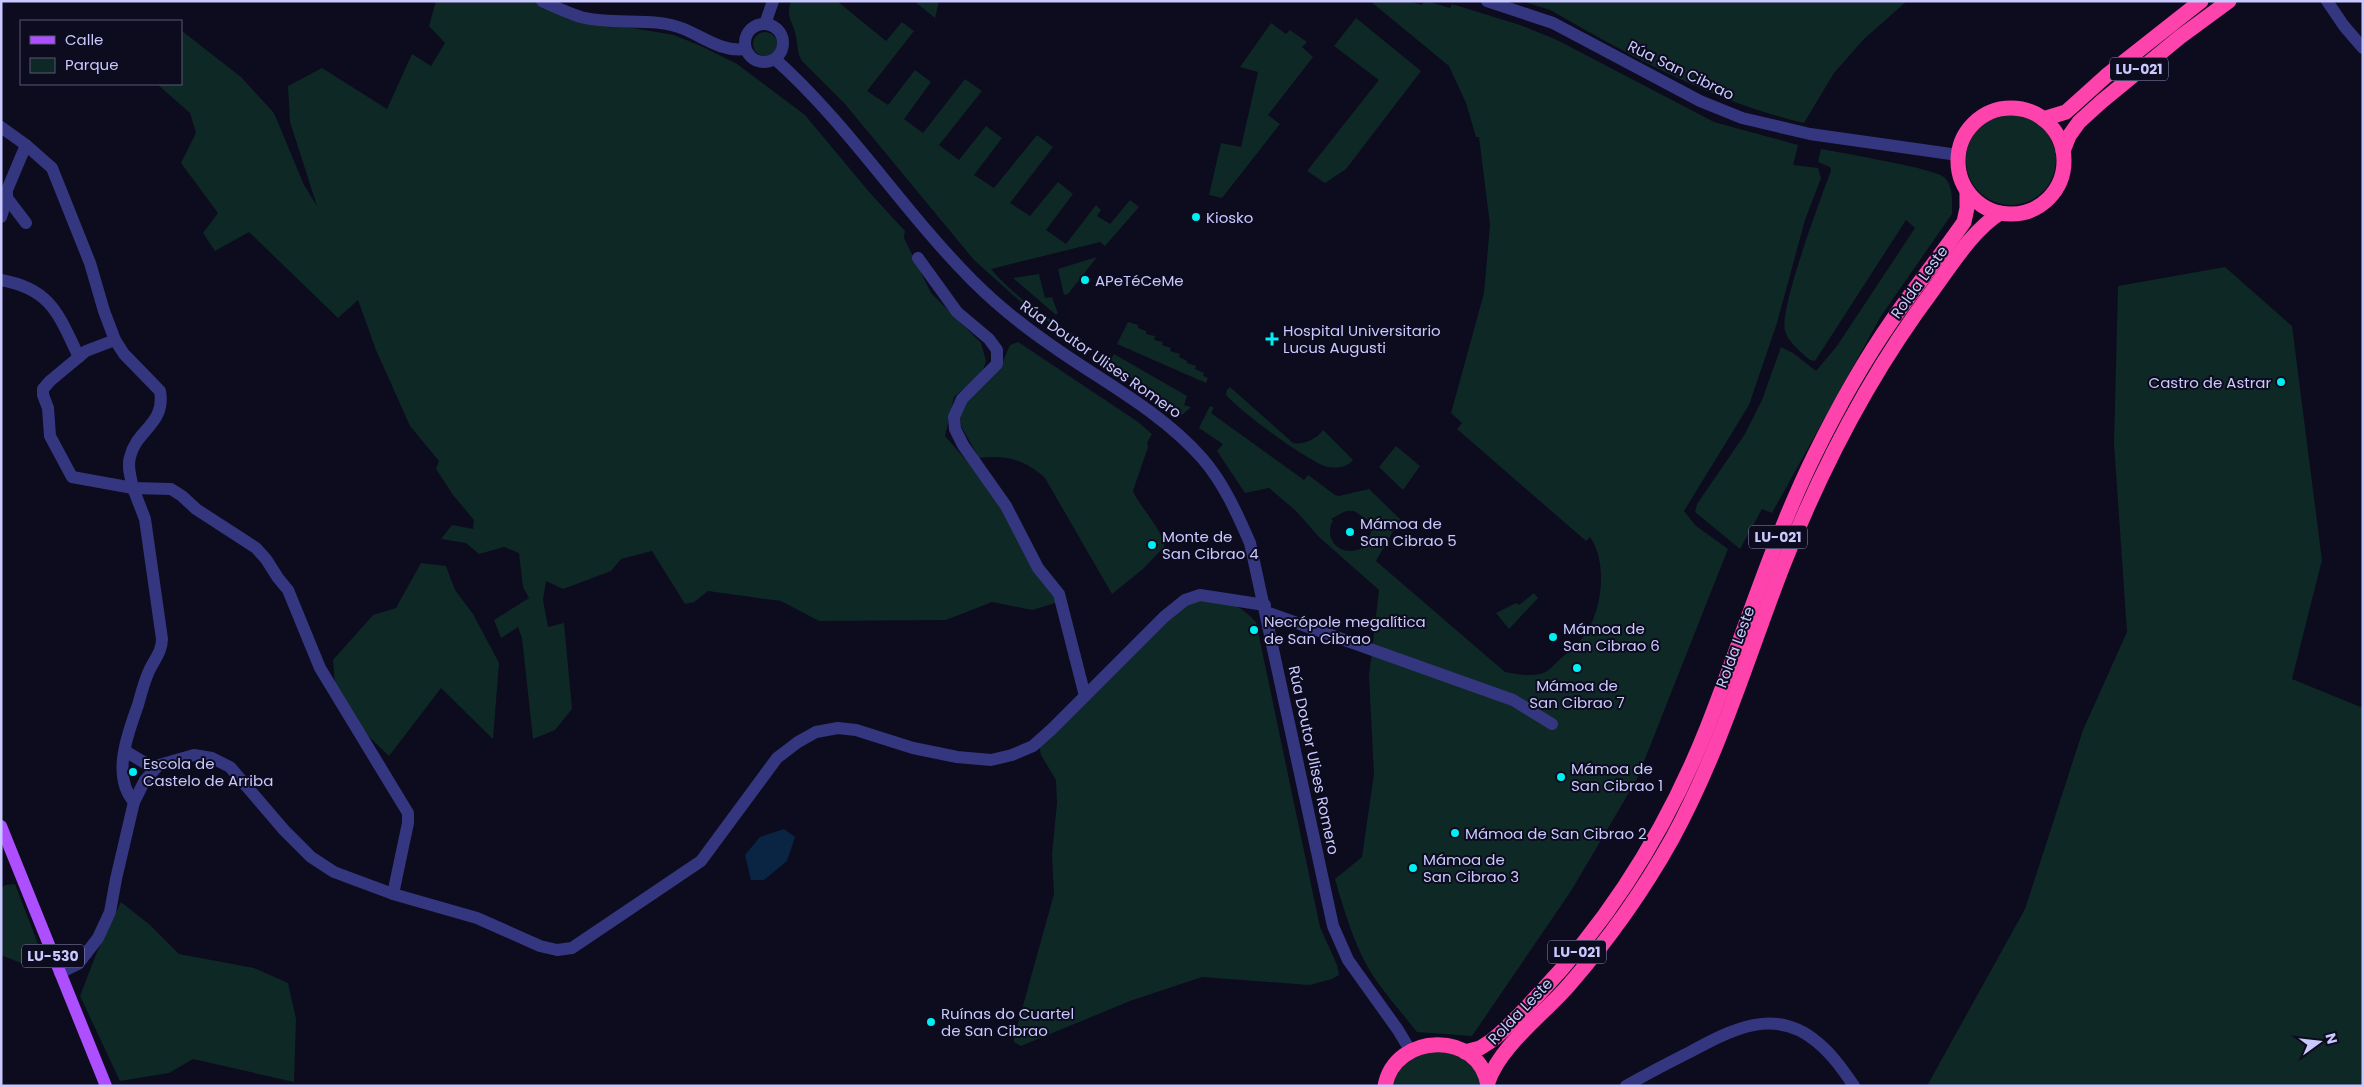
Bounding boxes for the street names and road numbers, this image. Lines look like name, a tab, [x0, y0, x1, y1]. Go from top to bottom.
street label: Rúa San Cibrao	[1624, 35, 1738, 105]
road number: LU-021	[2110, 58, 2168, 80]
street label: Rolda Leste	[1886, 241, 1952, 323]
street label: Rúa Doutor Ulises Romero	[1016, 295, 1186, 423]
road number: LU-021	[1749, 526, 1807, 548]
street label: Rolda Leste	[1711, 603, 1759, 691]
street label: Rúa Doutor Ulises Romero	[1284, 664, 1344, 856]
road number: LU-021	[1548, 940, 1606, 964]
road number: LU-530	[22, 944, 84, 968]
street label: Rolda Leste	[1483, 973, 1557, 1049]

